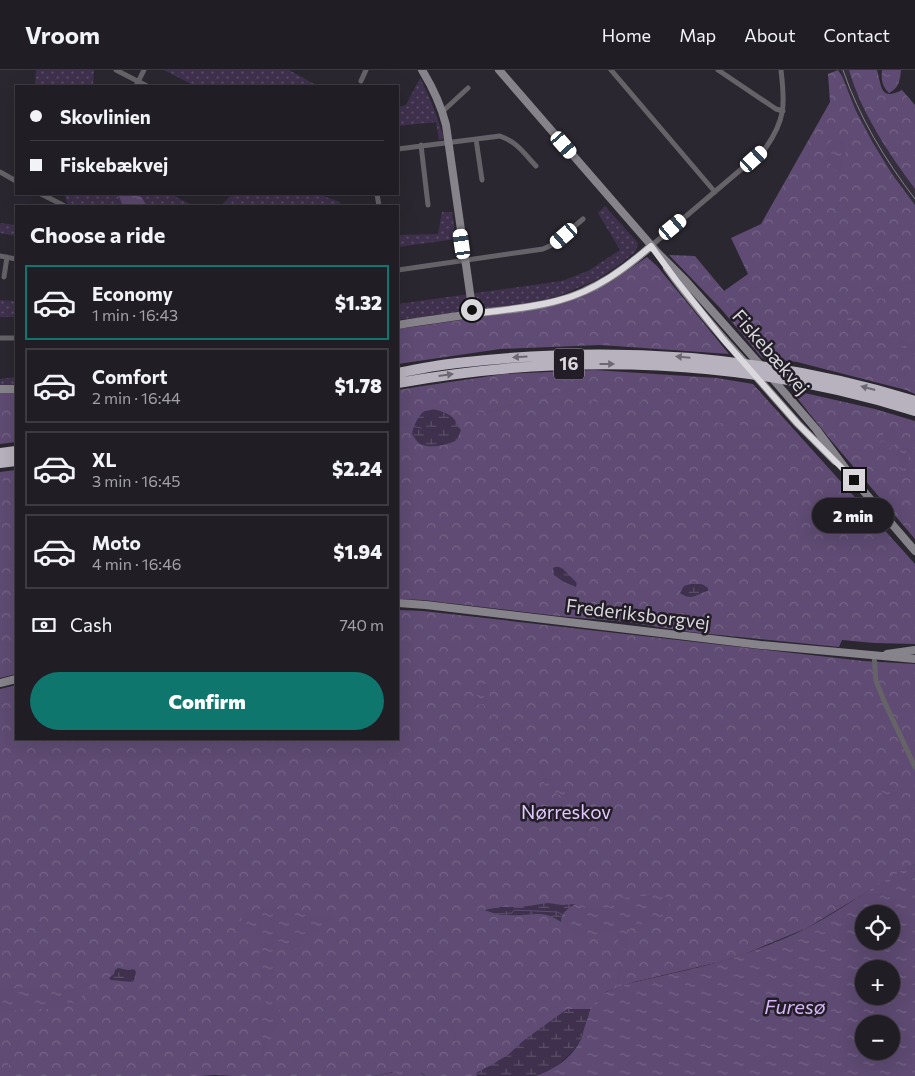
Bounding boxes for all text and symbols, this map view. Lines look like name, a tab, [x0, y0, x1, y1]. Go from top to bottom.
text: Vroom	[25, 20, 100, 49]
text: Home	[602, 24, 651, 46]
text: Map	[679, 24, 716, 46]
text: About	[744, 24, 796, 46]
text: Contact	[824, 24, 890, 46]
text: Skovlinien	[60, 105, 151, 128]
car	[548, 129, 579, 161]
car	[737, 143, 770, 175]
text: Fiskebækvej	[60, 153, 168, 176]
car	[656, 212, 689, 242]
car	[547, 220, 580, 252]
text: Choose a ride	[30, 221, 165, 248]
car	[452, 228, 471, 260]
icon: car	[32, 280, 77, 325]
text: Economy	[92, 282, 173, 305]
text: $1.32	[335, 291, 382, 314]
route start	[461, 299, 483, 321]
street label: Fiskebækvej	[728, 304, 815, 399]
text: 1 min · 16:43	[92, 305, 178, 324]
road number: 16	[554, 348, 584, 380]
one-way arrow	[512, 353, 528, 361]
one-way arrow	[674, 353, 690, 361]
one-way arrow	[600, 360, 616, 368]
icon: car	[32, 363, 77, 408]
text: Comfort	[92, 365, 168, 388]
one-way arrow	[438, 371, 454, 379]
text: $1.78	[335, 374, 382, 397]
one-way arrow	[860, 384, 876, 392]
text: 2 min · 16:44	[92, 388, 181, 407]
icon: car	[32, 446, 77, 491]
text: XL	[92, 448, 117, 471]
text: $2.24	[332, 457, 382, 480]
route end	[843, 469, 865, 491]
text: 3 min · 16:45	[92, 471, 180, 490]
callout: 2 min	[813, 498, 895, 532]
text: 2 min	[833, 506, 873, 525]
icon: car	[32, 529, 77, 574]
text: Moto	[92, 531, 141, 554]
text: $1.94	[333, 540, 382, 563]
text: 4 min · 16:46	[92, 554, 181, 573]
street label: Frederiksborgvej	[565, 593, 711, 634]
icon: cash	[30, 611, 58, 639]
text: Cash	[70, 613, 112, 636]
text: 740 m	[339, 615, 384, 634]
button: Confirm	[30, 672, 384, 730]
park label: Nørreskov	[521, 800, 611, 823]
map controls	[855, 905, 900, 1060]
button: locate	[855, 905, 900, 950]
button: +	[855, 960, 900, 1005]
water label: Furesø	[764, 994, 826, 1018]
button: −	[855, 1015, 900, 1060]

